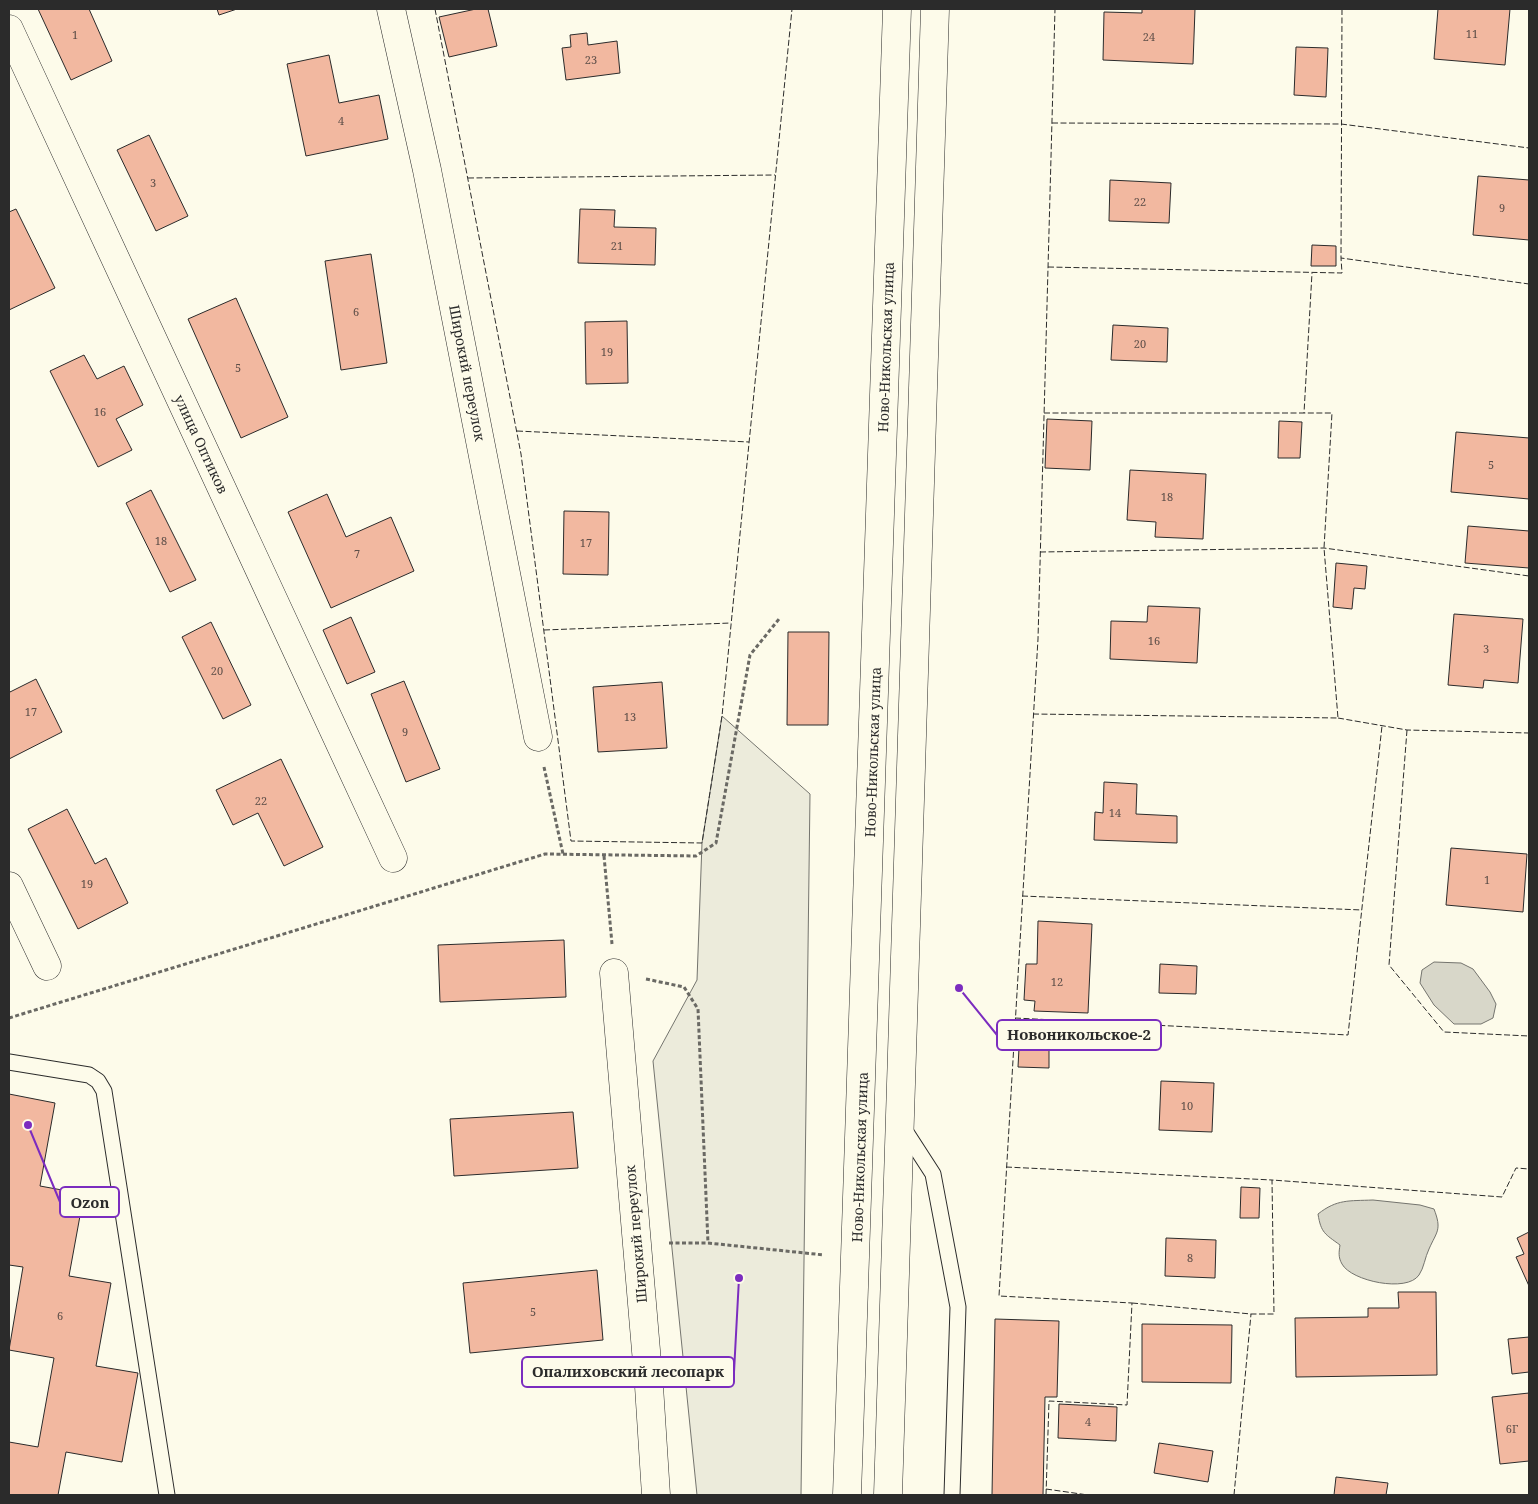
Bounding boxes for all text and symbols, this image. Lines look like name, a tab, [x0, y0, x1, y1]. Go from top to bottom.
house number: 11	[1466, 26, 1478, 41]
house number: 1	[72, 27, 78, 42]
house number: 24	[1143, 29, 1155, 44]
house number: 23	[585, 52, 597, 67]
house number: 4	[338, 113, 344, 128]
house number: 3	[150, 175, 156, 190]
house number: 22	[1134, 194, 1146, 209]
house number: 9	[1499, 200, 1505, 215]
house number: 21	[611, 238, 623, 253]
street label: Ново-Никольская улица	[873, 261, 898, 433]
street label: Широкий переулок	[445, 303, 490, 443]
house number: 6	[353, 304, 359, 319]
house number: 20	[1134, 336, 1146, 351]
house number: 19	[601, 344, 613, 359]
house number: 5	[235, 360, 241, 375]
street label: улица Оптиков	[170, 391, 233, 497]
house number: 16	[94, 404, 106, 419]
house number: 5	[1488, 457, 1494, 472]
house number: 18	[1161, 489, 1173, 504]
house number: 18	[155, 533, 167, 548]
house number: 17	[580, 535, 592, 550]
house number: 7	[354, 546, 360, 561]
house number: 16	[1148, 633, 1160, 648]
house number: 3	[1483, 641, 1489, 656]
house number: 20	[211, 663, 223, 678]
street label: Ново-Никольская улица	[860, 666, 885, 838]
house number: 17	[25, 704, 37, 719]
house number: 13	[624, 709, 636, 724]
house number: 9	[402, 724, 408, 739]
house number: 22	[255, 793, 267, 808]
house number: 14	[1109, 805, 1121, 820]
house number: 1	[1484, 872, 1490, 887]
house number: 19	[81, 876, 93, 891]
house number: 12	[1051, 974, 1063, 989]
callout: Новоникольское-2	[997, 1020, 1161, 1050]
text: Новоникольское-2	[1007, 1024, 1151, 1044]
street label: Ново-Никольская улица	[847, 1071, 872, 1243]
house number: 10	[1181, 1098, 1193, 1113]
street label: Широкий переулок	[620, 1164, 651, 1304]
callout: Ozon	[60, 1187, 119, 1217]
text: Ozon	[71, 1192, 109, 1212]
house number: 8	[1187, 1250, 1193, 1265]
house number: 5	[530, 1304, 536, 1319]
house number: 6	[57, 1308, 63, 1323]
callout: Опалиховский лесопарк	[522, 1357, 734, 1387]
text: Опалиховский лесопарк	[532, 1361, 725, 1381]
house number: 4	[1085, 1414, 1091, 1429]
house number: 6Г	[1506, 1421, 1518, 1436]

